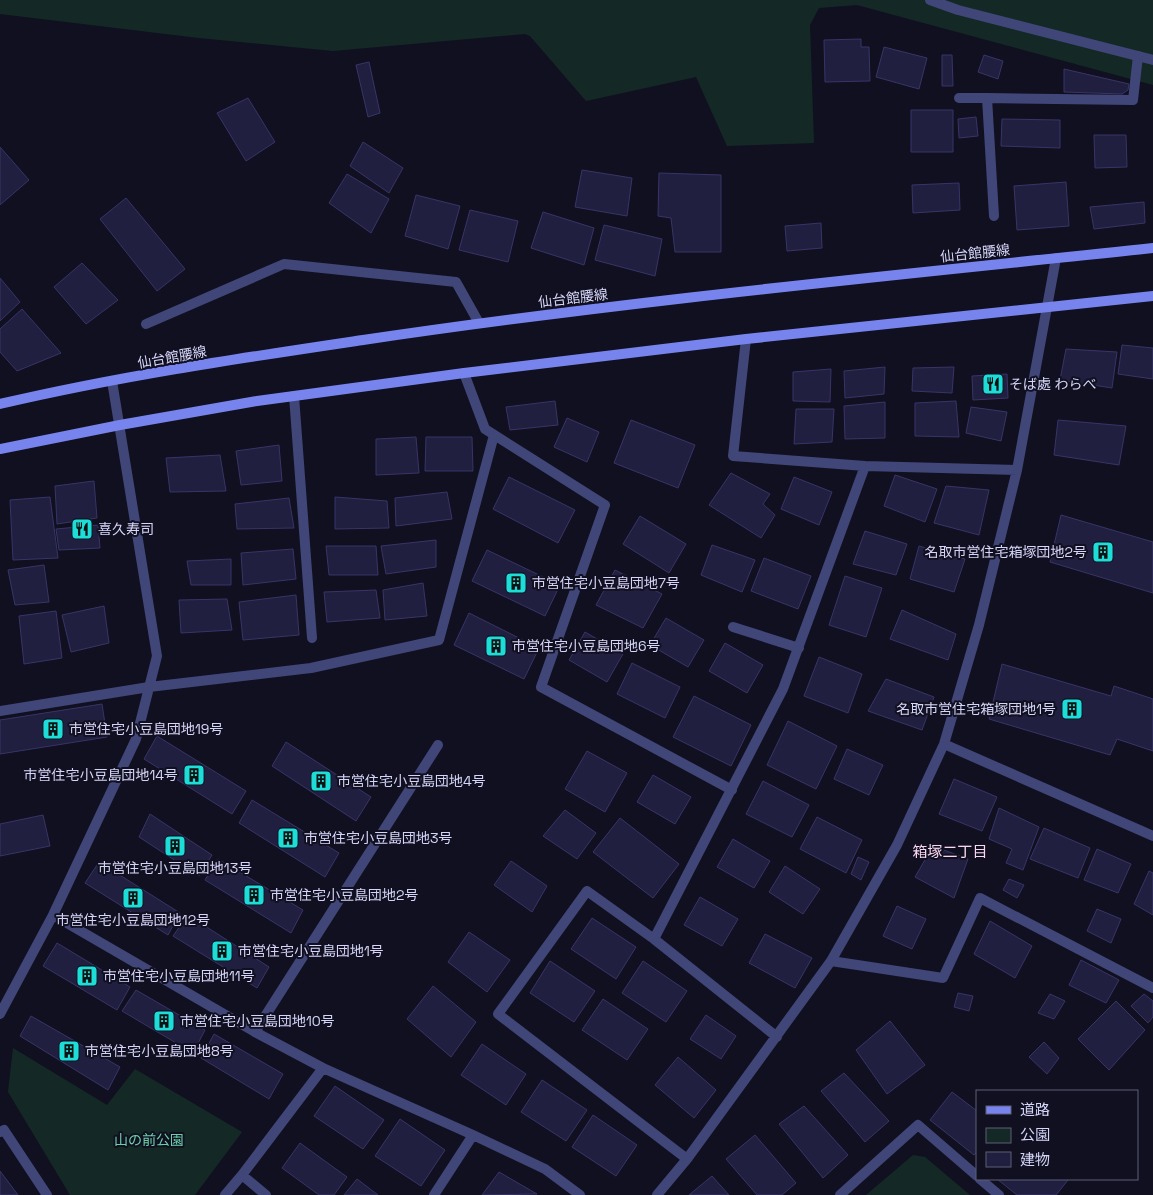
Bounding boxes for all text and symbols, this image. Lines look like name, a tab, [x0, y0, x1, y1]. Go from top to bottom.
street label: 仙台館腰線	[939, 240, 1011, 266]
street label: 仙台館腰線	[537, 285, 609, 311]
street label: 仙台館腰線	[136, 342, 208, 372]
restaurant icon: そば處 わらべ	[981, 372, 1005, 396]
place label: そば處 わらべ	[1009, 375, 1097, 393]
restaurant icon: 喜久寿司	[70, 517, 94, 541]
place label: 喜久寿司	[98, 520, 154, 538]
building icon: 名取市営住宅箱塚団地2号	[1091, 540, 1115, 564]
place label: 名取市営住宅箱塚団地2号	[925, 543, 1087, 561]
building icon: 市営住宅小豆島団地7号	[504, 571, 528, 595]
place label: 市営住宅小豆島団地7号	[532, 574, 680, 592]
building icon: 市営住宅小豆島団地6号	[484, 634, 508, 658]
place label: 市営住宅小豆島団地6号	[512, 637, 661, 655]
building icon: 名取市営住宅箱塚団地1号	[1060, 697, 1084, 721]
place label: 名取市営住宅箱塚団地1号	[896, 700, 1056, 718]
building icon: 市営住宅小豆島団地19号	[41, 717, 65, 741]
place label: 市営住宅小豆島団地19号	[69, 720, 223, 738]
building icon: 市営住宅小豆島団地14号	[182, 763, 206, 787]
place label: 市営住宅小豆島団地14号	[23, 766, 178, 784]
building icon: 市営住宅小豆島団地4号	[309, 769, 333, 793]
place label: 市営住宅小豆島団地4号	[337, 772, 486, 790]
building icon: 市営住宅小豆島団地3号	[276, 826, 300, 850]
place label: 市営住宅小豆島団地3号	[304, 829, 452, 847]
building icon: 市営住宅小豆島団地13号	[163, 834, 187, 858]
district label: 箱塚二丁目	[912, 842, 988, 861]
place label: 市営住宅小豆島団地13号	[98, 859, 252, 877]
building icon: 市営住宅小豆島団地2号	[242, 883, 266, 907]
building icon: 市営住宅小豆島団地12号	[121, 886, 145, 910]
place label: 市営住宅小豆島団地2号	[270, 886, 418, 904]
place label: 市営住宅小豆島団地12号	[56, 911, 210, 929]
building icon: 市営住宅小豆島団地1号	[210, 939, 234, 963]
place label: 市営住宅小豆島団地1号	[238, 942, 384, 960]
building icon: 市営住宅小豆島団地11号	[75, 964, 99, 988]
place label: 市営住宅小豆島団地11号	[103, 967, 255, 985]
building icon: 市営住宅小豆島団地10号	[152, 1009, 176, 1033]
place label: 市営住宅小豆島団地10号	[180, 1012, 335, 1030]
building icon: 市営住宅小豆島団地8号	[57, 1039, 81, 1063]
place label: 市営住宅小豆島団地8号	[85, 1042, 234, 1060]
legend	[976, 1090, 1138, 1180]
text: 道路	[1020, 1100, 1050, 1119]
text: 公園	[1020, 1125, 1050, 1144]
park label: 山の前公園	[114, 1131, 184, 1149]
text: 建物	[1020, 1150, 1050, 1169]

